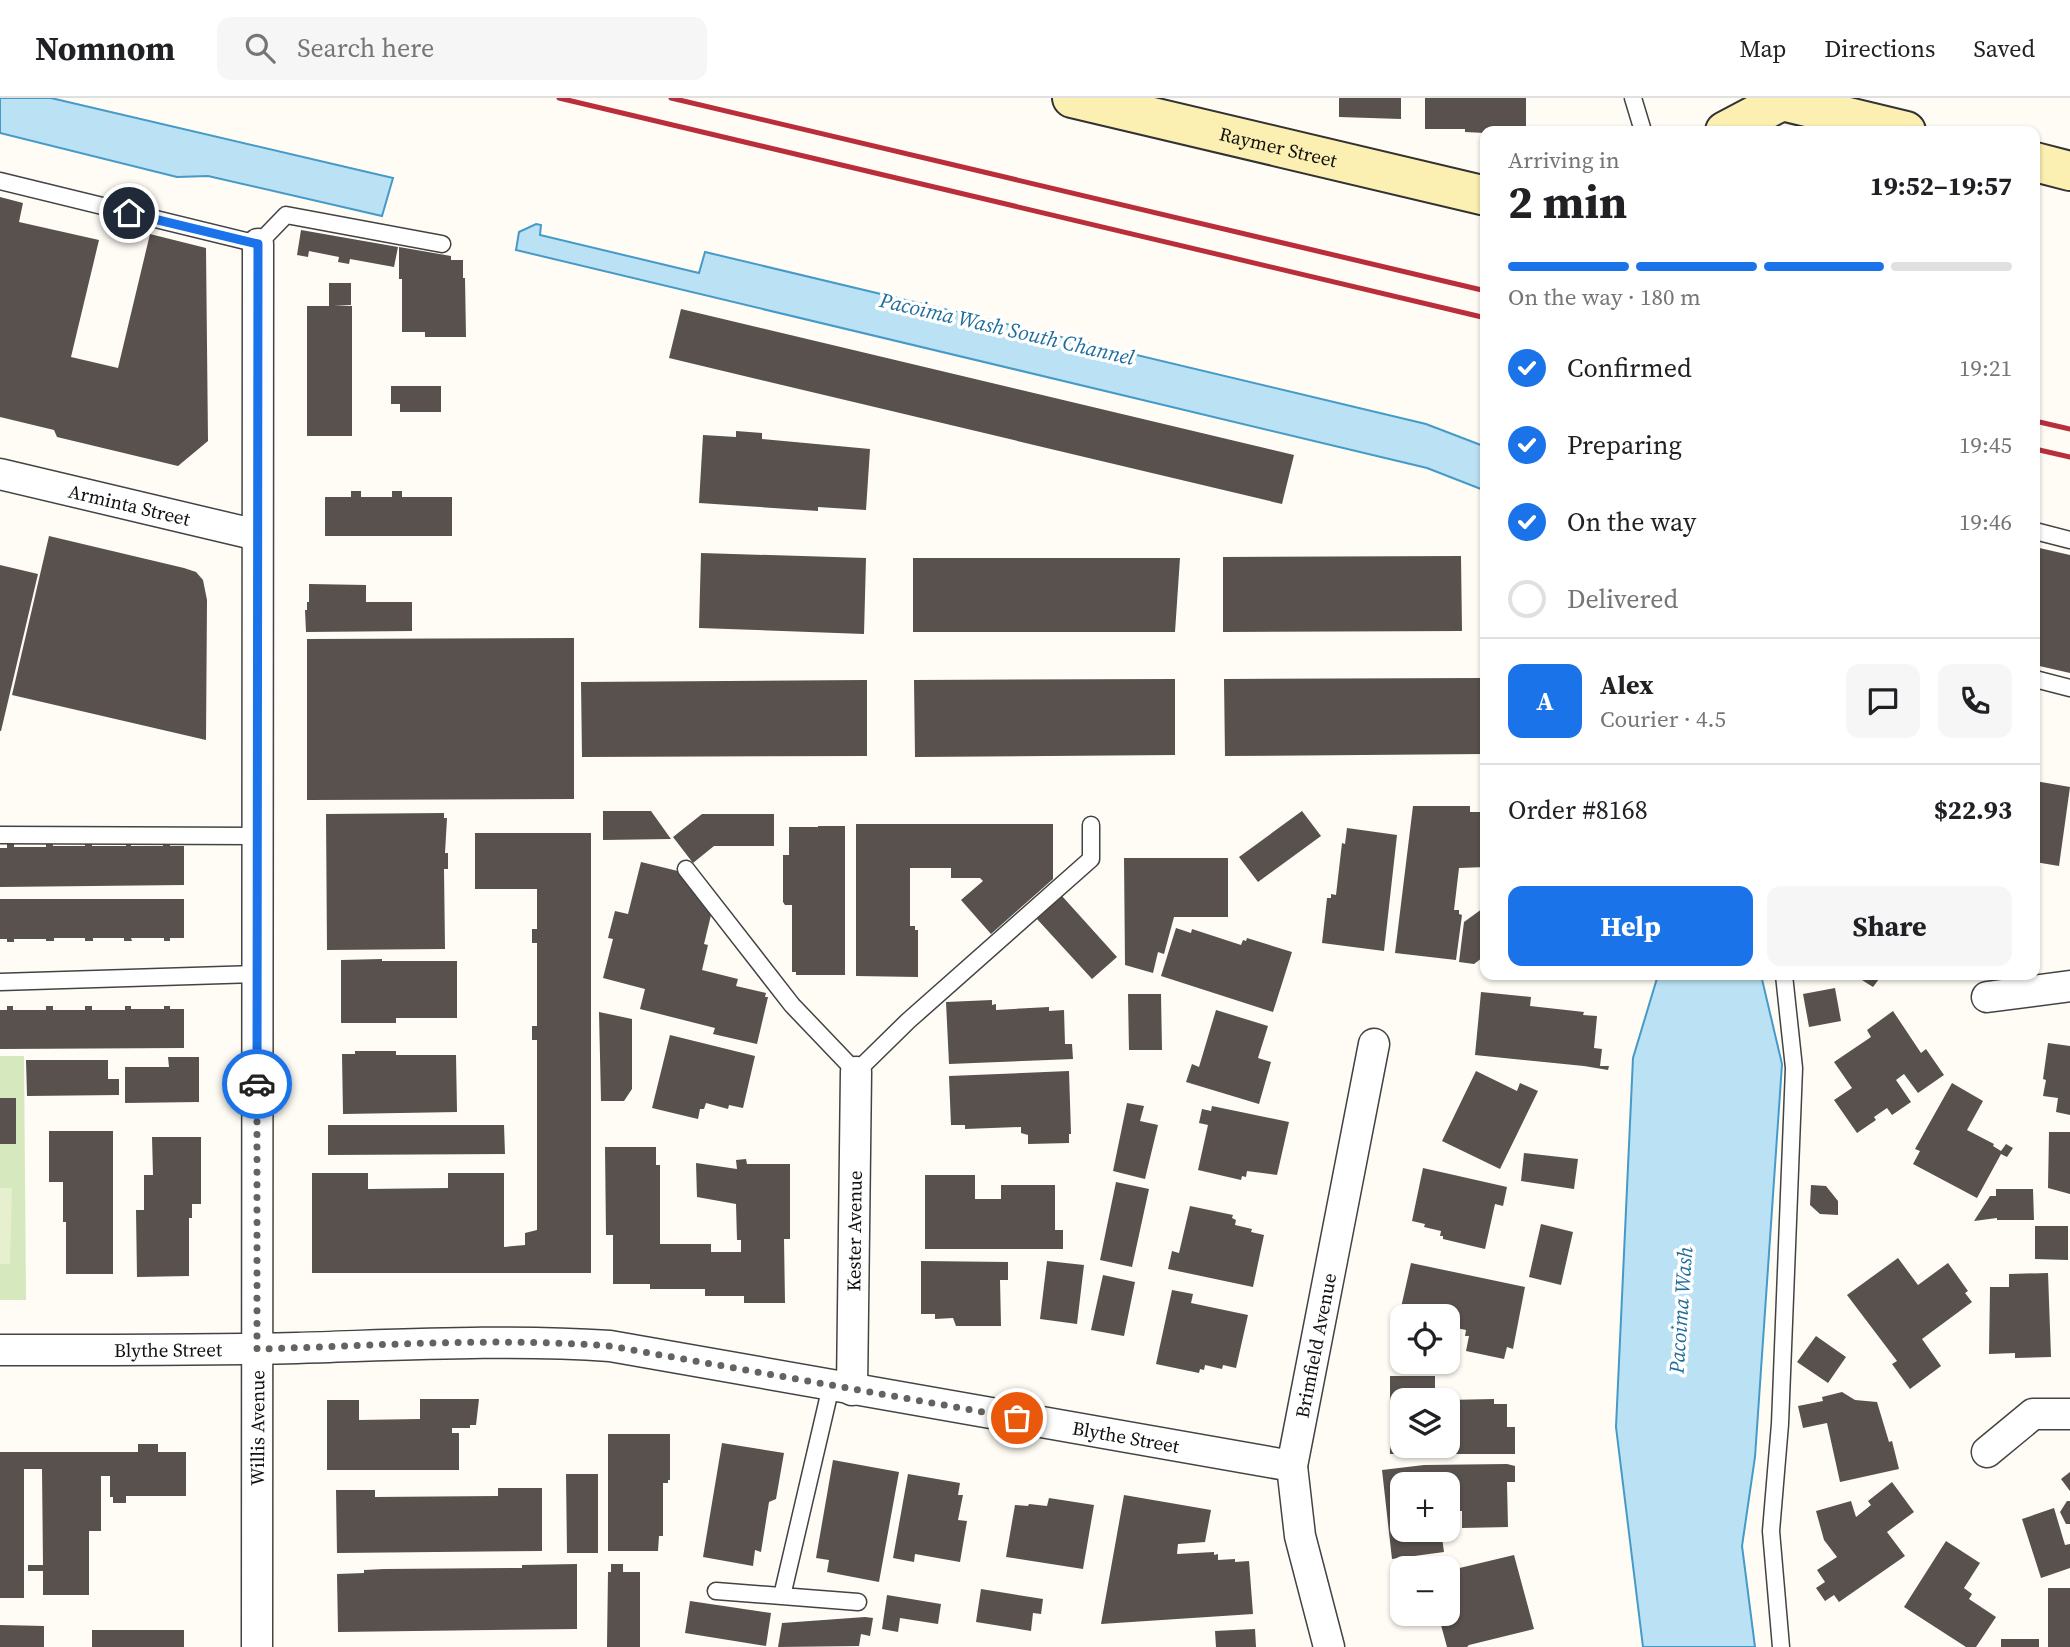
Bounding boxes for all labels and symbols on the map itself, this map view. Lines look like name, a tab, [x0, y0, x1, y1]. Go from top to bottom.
street label: Raymer Street	[1217, 120, 1341, 174]
pin	[99, 183, 159, 243]
water label: Pacoima Wash South Channel	[876, 285, 1137, 372]
street label: Arminta Street	[66, 478, 194, 532]
courier	[222, 1049, 292, 1119]
street label: Kester Avenue	[840, 1170, 868, 1292]
water label: Pacoima Wash	[1662, 1245, 1699, 1375]
street label: Brimfield Avenue	[1289, 1271, 1342, 1420]
street label: Blythe Street	[114, 1336, 223, 1363]
street label: Willis Avenue	[244, 1370, 270, 1486]
pin	[987, 1388, 1047, 1448]
street label: Blythe Street	[1070, 1415, 1182, 1459]

